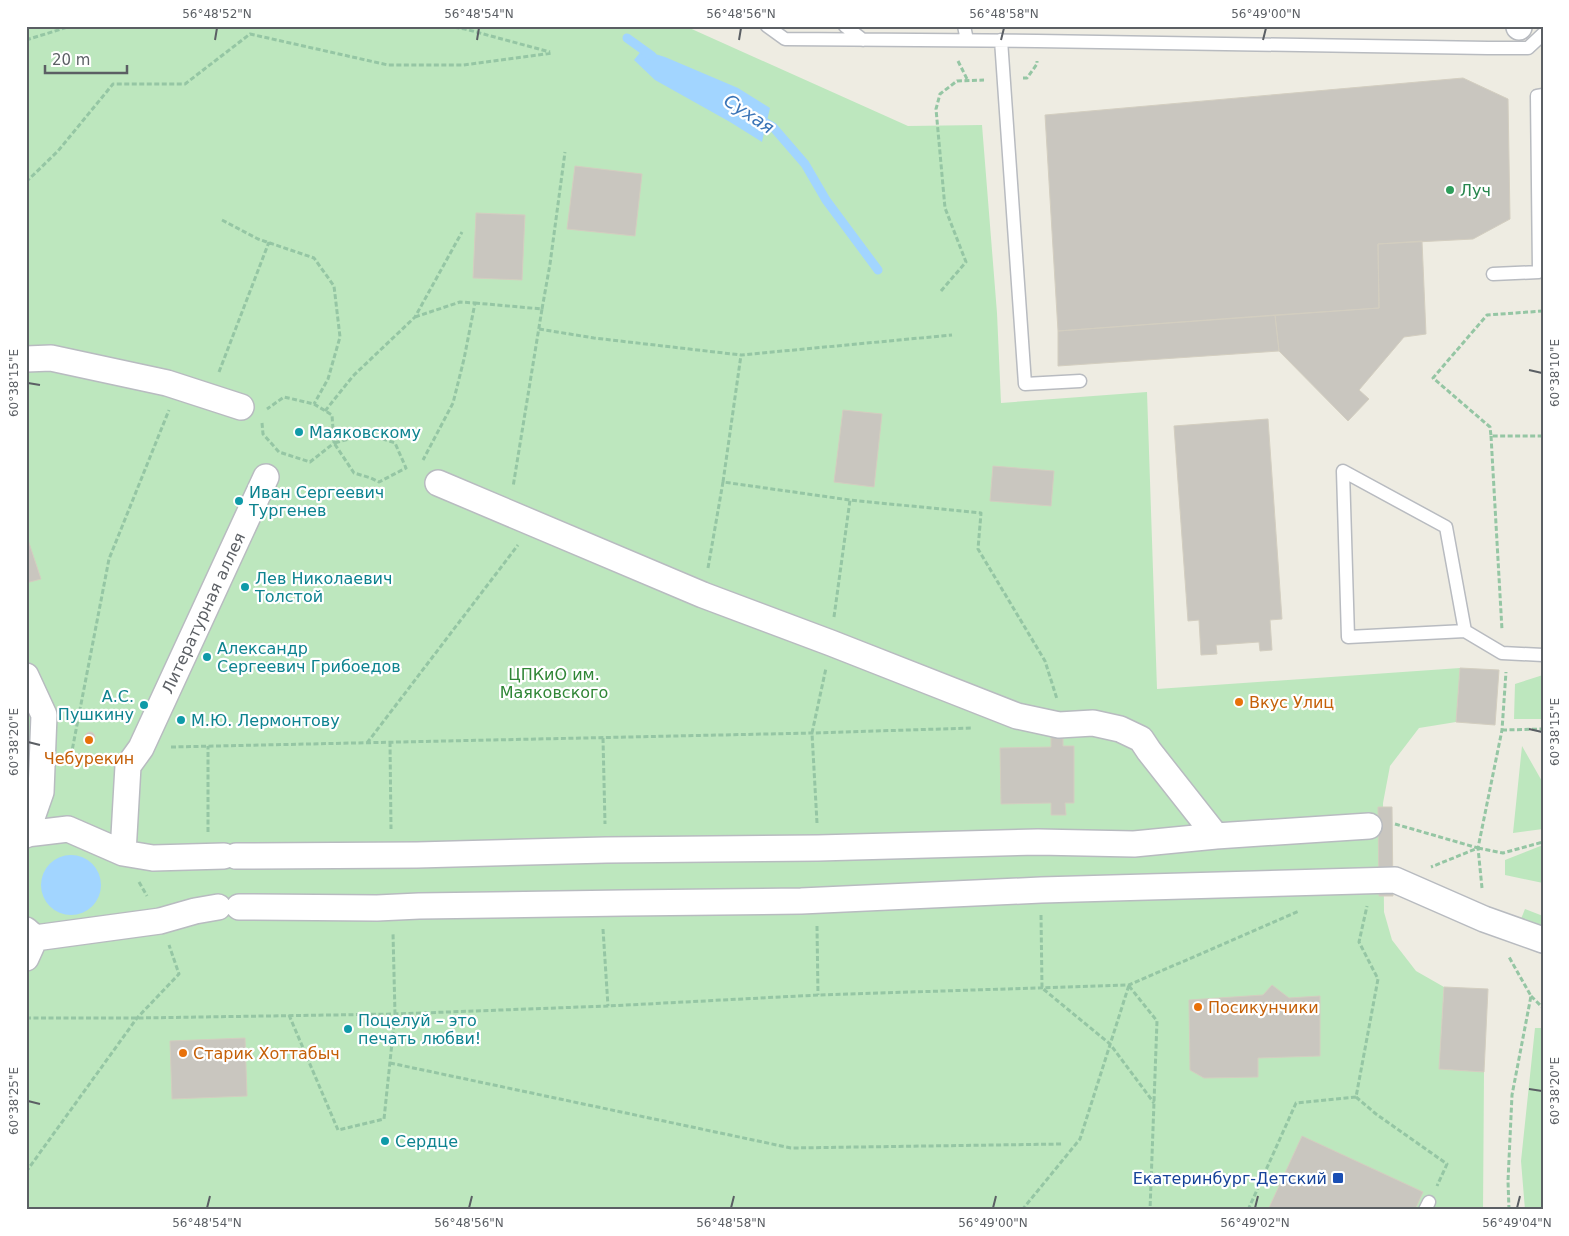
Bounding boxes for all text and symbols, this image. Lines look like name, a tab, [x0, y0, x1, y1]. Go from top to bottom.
text: 56°48'52"N	[182, 7, 252, 21]
text: 56°48'54"N	[444, 7, 514, 21]
text: 56°48'56"N	[706, 7, 776, 21]
text: 56°48'58"N	[969, 7, 1039, 21]
text: 56°49'00"N	[1231, 7, 1301, 21]
scale bar	[45, 42, 128, 74]
text: 20 m	[52, 51, 90, 69]
water label: Сухая	[720, 89, 778, 138]
place label: Луч	[1460, 181, 1491, 200]
marker: Луч	[1444, 184, 1456, 196]
text: 60°38'10"E	[1548, 339, 1562, 407]
text: 60°38'15"E	[7, 349, 21, 417]
place label: Маяковскому	[309, 423, 421, 442]
marker: Маяковскому	[293, 426, 305, 438]
place label: Иван Сергеевич Тургенев	[248, 483, 384, 520]
marker: Иван Сергеевич Тургенев	[233, 495, 245, 507]
street label: Литературная аллея	[158, 530, 249, 697]
place label: Лев Николаевич Толстой	[254, 569, 392, 606]
marker: Лев Николаевич Толстой	[239, 581, 251, 593]
place label: Александр Сергеевич Грибоедов	[217, 639, 401, 676]
marker: Александр Сергеевич Грибоедов	[201, 651, 213, 663]
park label: ЦПКиО им. Маяковского	[500, 665, 608, 702]
place label: А.С. Пушкину	[58, 687, 134, 724]
place label: Вкус Улиц	[1249, 693, 1334, 712]
marker: Вкус Улиц	[1233, 696, 1245, 708]
text: 60°38'15"E	[1548, 698, 1562, 766]
marker: А.С. Пушкину	[138, 699, 150, 711]
text: 60°38'20"E	[7, 708, 21, 776]
place label: М.Ю. Лермонтову	[191, 711, 340, 730]
marker: М.Ю. Лермонтову	[175, 714, 187, 726]
marker: Чебурекин	[83, 734, 95, 746]
place label: Чебурекин	[44, 749, 134, 768]
place label: Посикунчики	[1208, 998, 1319, 1017]
marker: Посикунчики	[1192, 1001, 1204, 1013]
place label: Поцелуй – это печать любви!	[358, 1011, 481, 1048]
marker: Поцелуй – это печать любви!	[342, 1023, 354, 1035]
place label: Старик Хоттабыч	[193, 1044, 340, 1063]
marker: Старик Хоттабыч	[177, 1047, 189, 1059]
text: 60°38'20"E	[1548, 1057, 1562, 1125]
text: 60°38'25"E	[7, 1067, 21, 1135]
place label: Сердце	[395, 1132, 458, 1151]
marker: Сердце	[379, 1135, 391, 1147]
place label: Екатеринбург-Детский	[1133, 1169, 1327, 1188]
marker: Екатеринбург-Детский	[1331, 1171, 1345, 1185]
text: 56°48'54"N	[172, 1216, 242, 1230]
text: 56°48'56"N	[434, 1216, 504, 1230]
text: 56°48'58"N	[696, 1216, 766, 1230]
text: 56°49'00"N	[958, 1216, 1028, 1230]
text: 56°49'02"N	[1220, 1216, 1290, 1230]
text: 56°49'04"N	[1482, 1216, 1552, 1230]

